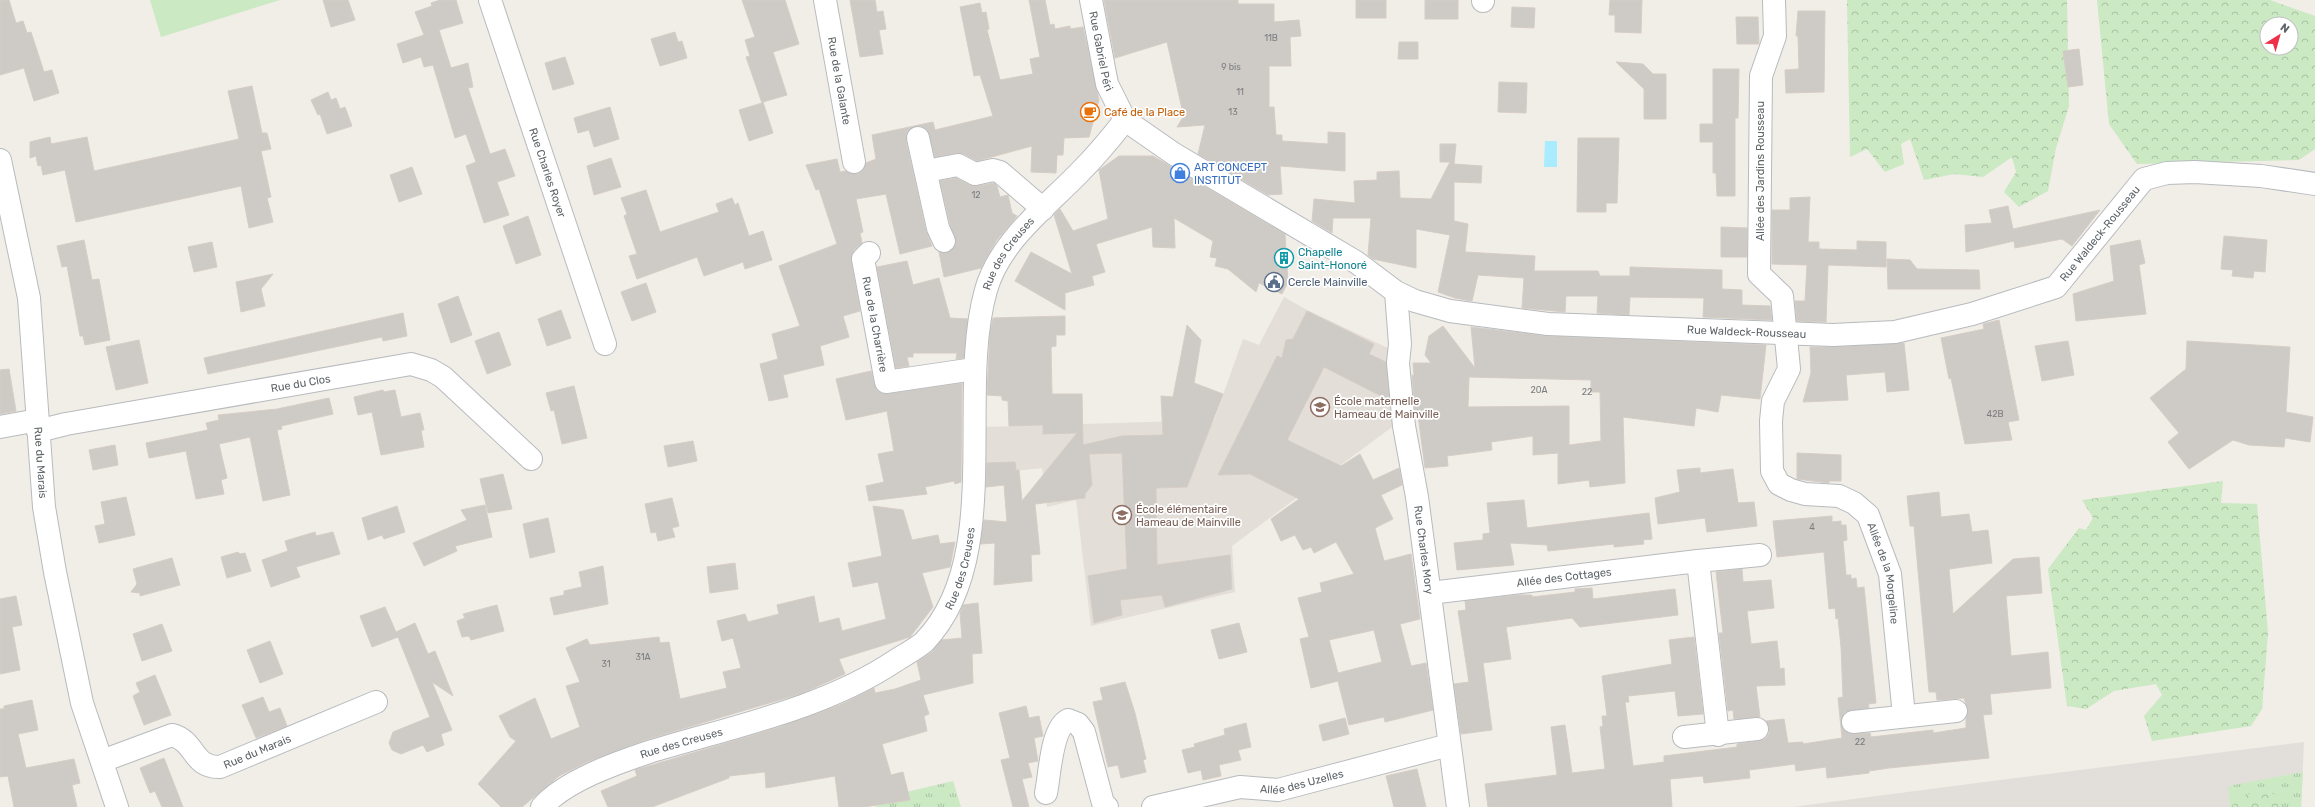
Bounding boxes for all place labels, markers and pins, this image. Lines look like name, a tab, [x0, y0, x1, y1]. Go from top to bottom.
cafe icon: Café de la Place	[1079, 101, 1101, 123]
place label: Café de la Place	[1104, 106, 1185, 119]
place label: ART CONCEPT INSTITUT	[1194, 161, 1268, 187]
shop icon: ART CONCEPT INSTITUT	[1169, 162, 1191, 184]
place label: Chapelle Saint-Honoré	[1298, 246, 1367, 272]
building icon: Chapelle Saint-Honoré	[1273, 247, 1295, 269]
public building icon: Cercle Mainville	[1263, 271, 1285, 293]
place label: Cercle Mainville	[1288, 276, 1367, 289]
place label: École maternelle Hameau de Mainville	[1334, 395, 1439, 421]
school or university icon: École maternelle Hameau de Mainville	[1309, 396, 1331, 418]
place label: École élémentaire Hameau de Mainville	[1136, 503, 1241, 529]
school or university icon: École élémentaire Hameau de Mainville	[1111, 504, 1133, 526]

